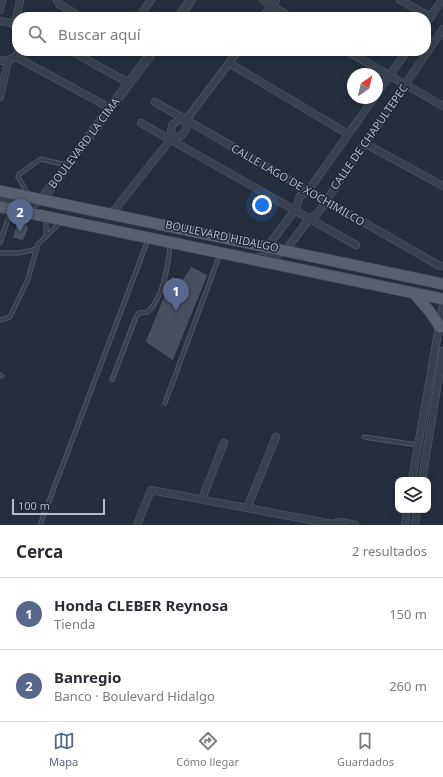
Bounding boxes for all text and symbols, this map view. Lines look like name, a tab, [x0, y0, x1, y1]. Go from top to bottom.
search box	[12, 12, 431, 56]
icon: search	[26, 23, 48, 45]
text: Buscar aquí	[58, 24, 141, 44]
north arrow	[347, 68, 383, 104]
street label: CALLE DE CHAPULTEPEC	[326, 81, 411, 193]
street label: BOULEVARD LA CIMA	[45, 94, 123, 191]
street label: CALLE LAGO DE XOCHIMILCO	[229, 140, 368, 229]
your location	[252, 195, 272, 215]
pin: 2	[7, 199, 33, 232]
street label: BOULEVARD HIDALGO	[164, 216, 280, 255]
pin: 1	[163, 278, 189, 311]
map controls	[395, 477, 431, 513]
button: layers	[395, 477, 431, 513]
scale bar	[12, 497, 105, 516]
text: 100 m	[18, 498, 50, 513]
text: Cerca	[16, 540, 63, 563]
text: 2 resultados	[352, 542, 427, 560]
text: Honda CLEBER Reynosa	[54, 595, 228, 615]
text: 1	[25, 605, 33, 623]
text: 150 m	[389, 605, 427, 623]
text: Tienda	[54, 615, 95, 633]
text: Banregio	[54, 667, 121, 687]
text: 2	[25, 677, 33, 695]
text: 260 m	[389, 677, 427, 695]
text: Banco · Boulevard Hidalgo	[54, 687, 215, 705]
tab: Mapa	[49, 730, 78, 769]
tab: Cómo llegar	[176, 730, 239, 769]
tab: Guardados	[337, 730, 394, 769]

